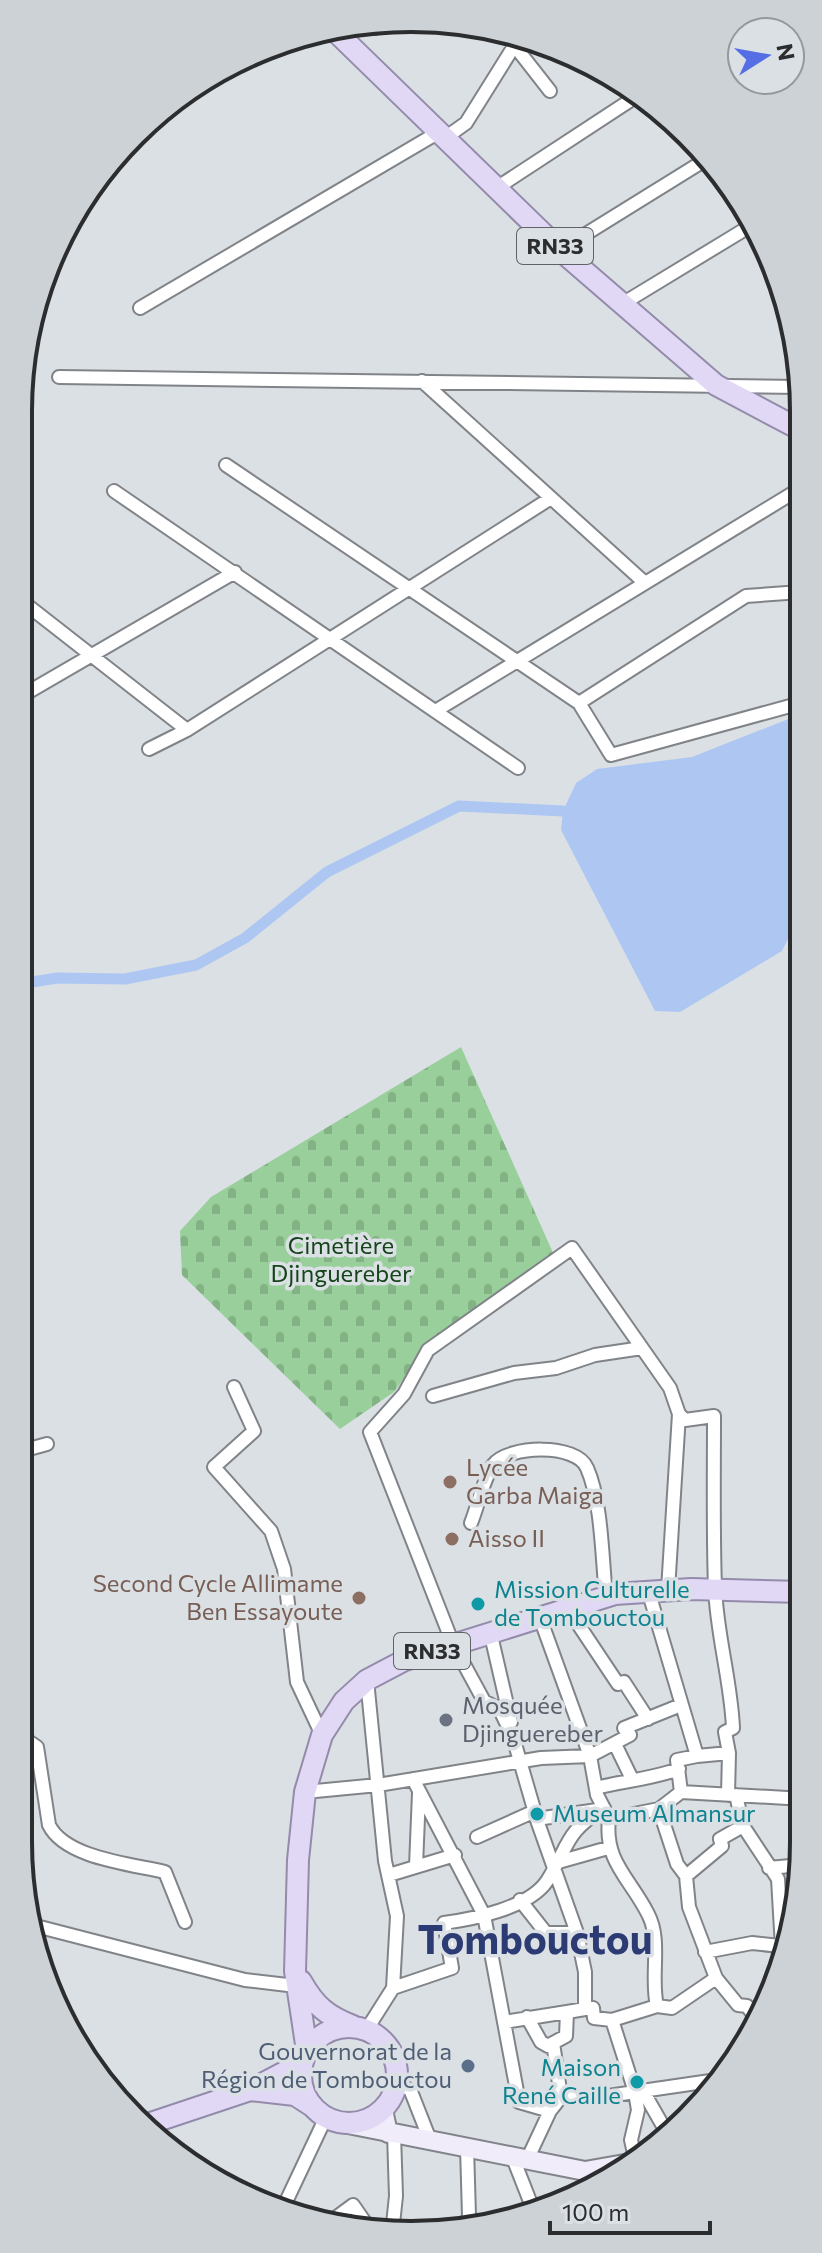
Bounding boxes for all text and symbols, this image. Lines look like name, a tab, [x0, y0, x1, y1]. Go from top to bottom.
north arrow	[726, 16, 806, 96]
text: N	[771, 41, 801, 63]
road number: RN33	[517, 228, 593, 264]
park label: Cimetière Djinguereber	[270, 1230, 412, 1287]
place label: Lycée Garba Maiga	[466, 1452, 604, 1509]
marker: Lycée Garba Maiga	[441, 1473, 459, 1491]
place label: Aisso II	[468, 1523, 545, 1552]
marker: Aisso II	[443, 1530, 461, 1548]
place label: Second Cycle Allimame Ben Essayoute	[93, 1568, 343, 1625]
place label: Mission Culturelle de Tombouctou	[494, 1574, 690, 1631]
marker: Second Cycle Allimame Ben Essayoute	[350, 1589, 368, 1607]
marker: Mission Culturelle de Tombouctou	[469, 1595, 487, 1613]
road number: RN33	[394, 1633, 470, 1669]
place label: Mosquée Djinguereber	[462, 1690, 603, 1747]
marker: Mosquée Djinguereber	[437, 1711, 455, 1729]
place label: Museum Almansur	[553, 1798, 756, 1827]
marker: Museum Almansur	[528, 1805, 546, 1823]
district label: Tombouctou	[418, 1913, 652, 1962]
place label: Gouvernorat de la Région de Tombouctou	[201, 2036, 452, 2093]
place label: Maison René Caille	[502, 2052, 621, 2109]
marker: Gouvernorat de la Région de Tombouctou	[459, 2057, 477, 2075]
marker: Maison René Caille	[628, 2073, 646, 2091]
scale bar	[550, 2185, 710, 2235]
text: 100 m	[562, 2197, 629, 2226]

